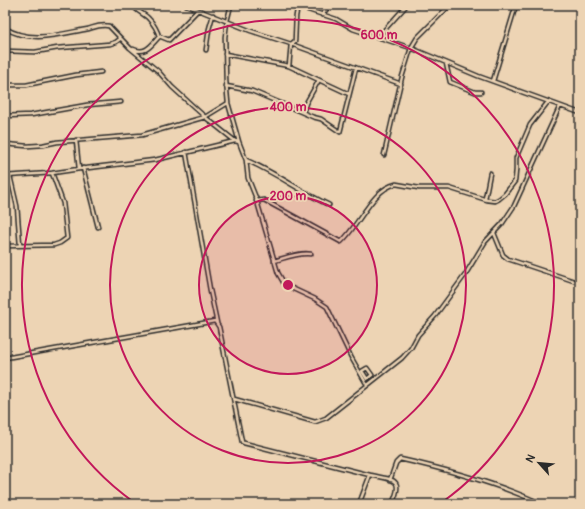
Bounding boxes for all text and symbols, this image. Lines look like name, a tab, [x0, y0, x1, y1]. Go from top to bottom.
text: 600 m	[361, 28, 398, 43]
text: 400 m	[269, 100, 307, 115]
text: 200 m	[270, 189, 307, 204]
centre of rings	[281, 278, 295, 292]
north arrow	[519, 443, 559, 483]
text: N	[523, 452, 538, 465]

